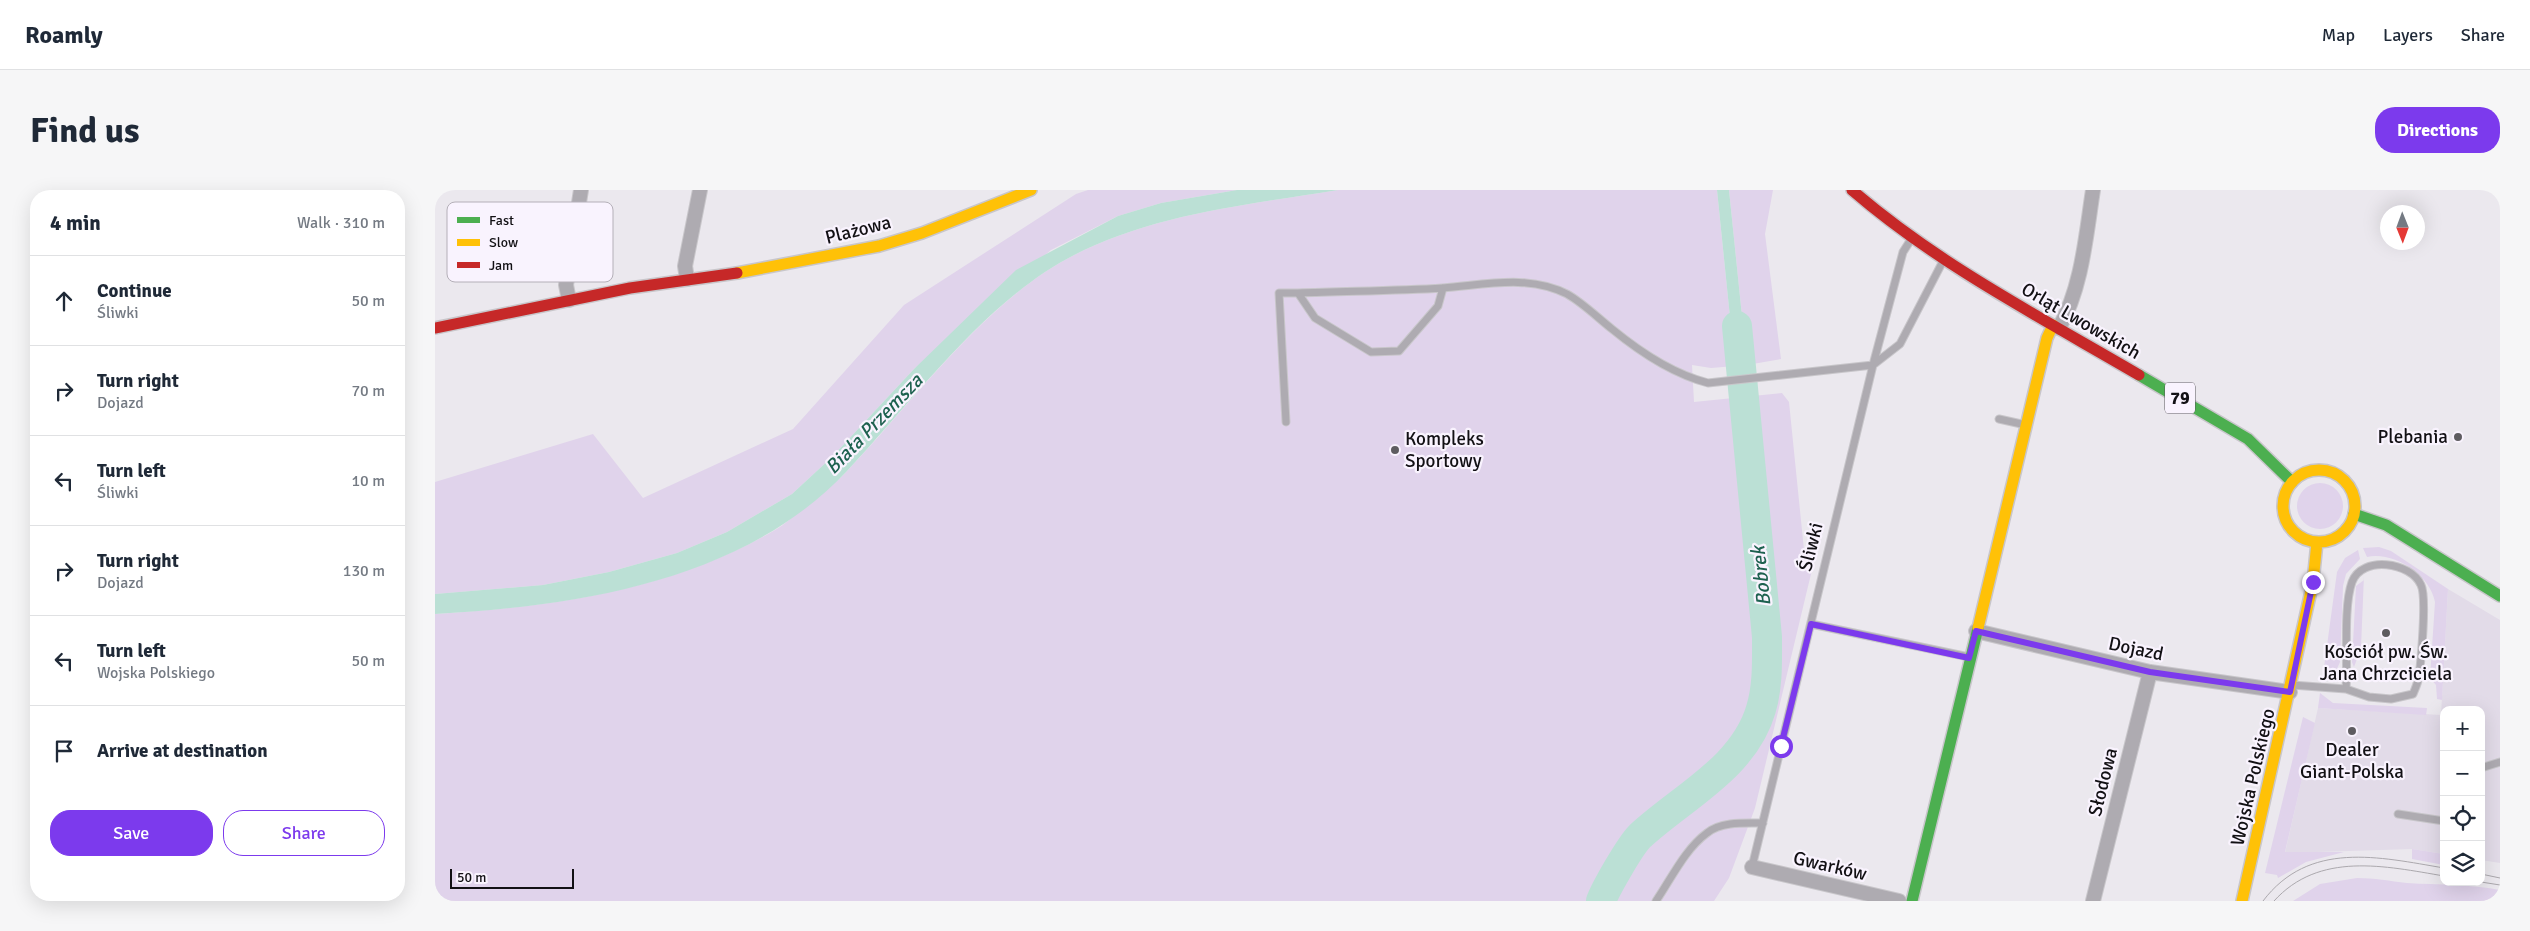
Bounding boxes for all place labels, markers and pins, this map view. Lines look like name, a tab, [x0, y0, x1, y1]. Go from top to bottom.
place label: Plebania	[2378, 425, 2448, 449]
place label: Kompleks Sportowy	[1405, 427, 1484, 473]
marker: Plebania	[2452, 431, 2464, 443]
marker: Kompleks Sportowy	[1389, 444, 1401, 456]
marker: Kościół pw. Św. Jana Chrzciciela	[2380, 627, 2392, 639]
place label: Kościół pw. Św. Jana Chrzciciela	[2320, 640, 2452, 686]
marker: Dealer Giant-Polska	[2346, 725, 2358, 737]
place label: Dealer Giant-Polska	[2300, 738, 2404, 784]

